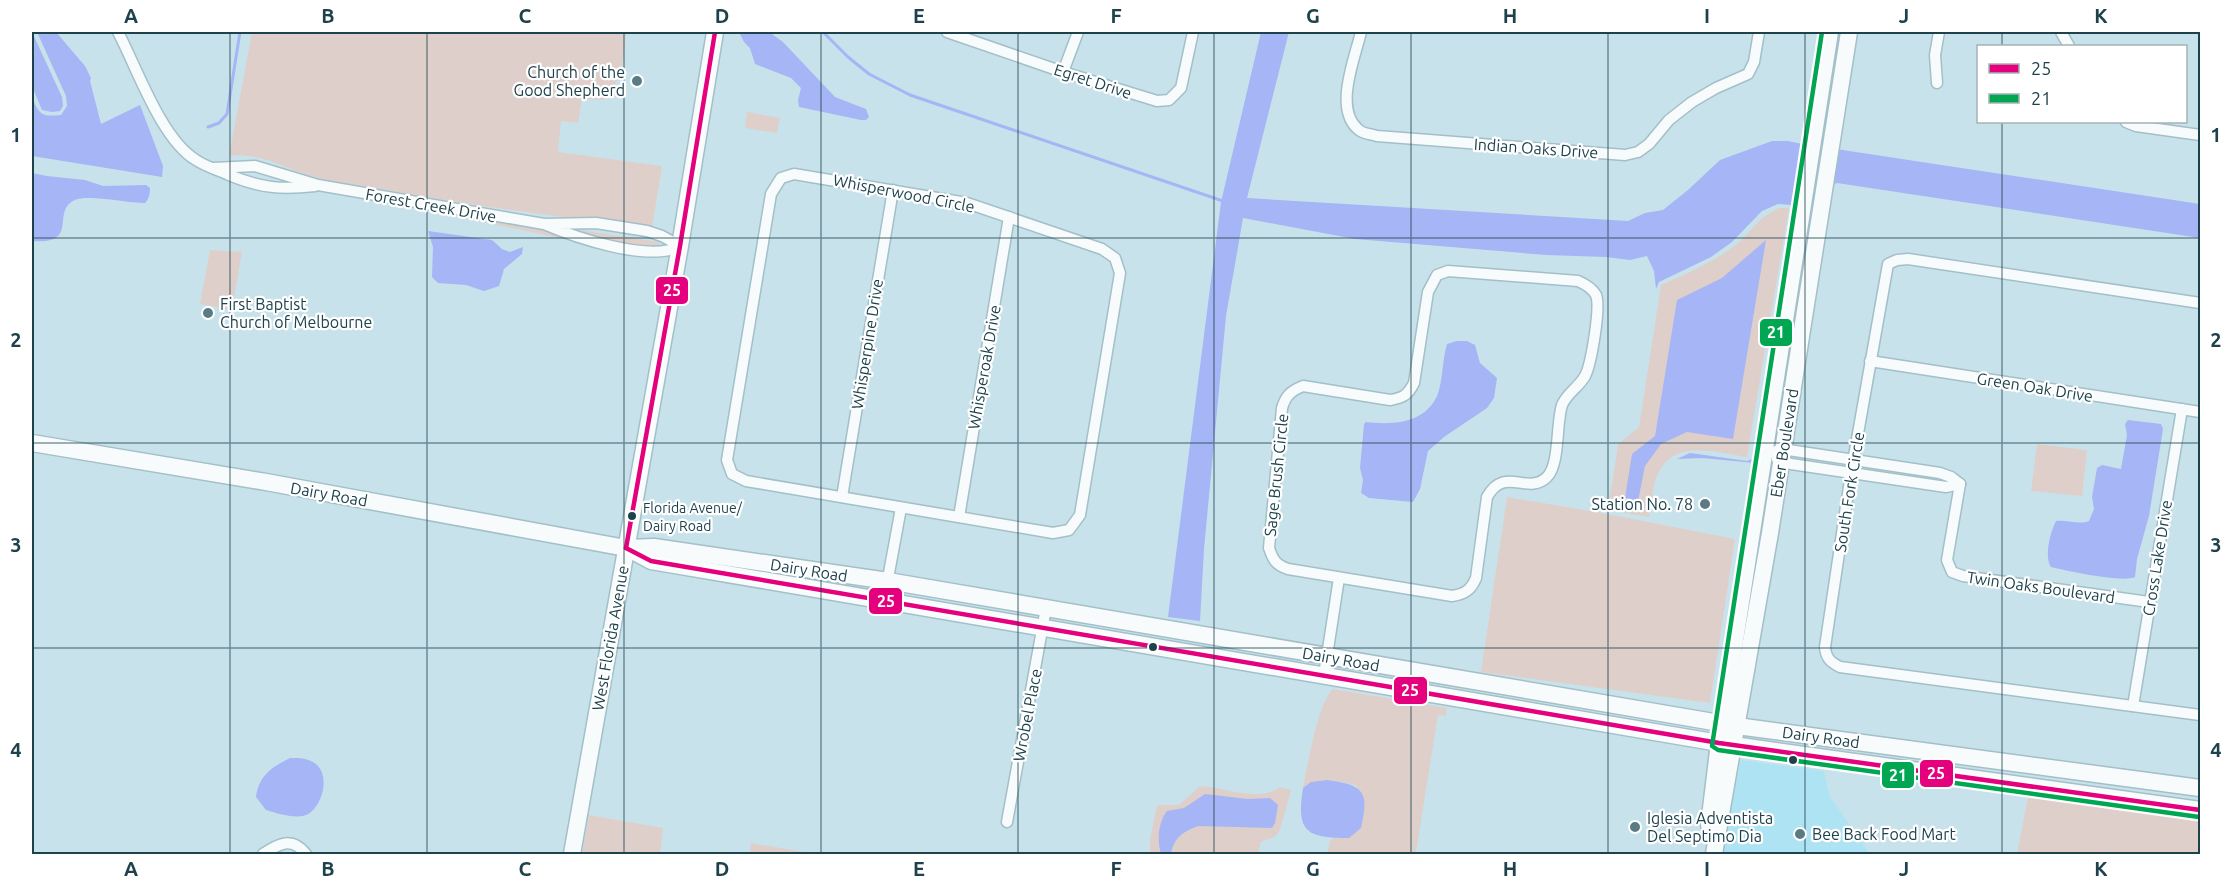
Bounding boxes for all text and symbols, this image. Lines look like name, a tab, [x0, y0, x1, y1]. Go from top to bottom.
text: A	[124, 4, 138, 27]
text: B	[321, 4, 335, 27]
text: C	[519, 4, 532, 27]
text: D	[715, 4, 729, 27]
text: E	[913, 4, 925, 27]
text: F	[1110, 4, 1122, 27]
text: G	[1306, 4, 1320, 27]
text: H	[1503, 4, 1517, 27]
text: I	[1704, 4, 1710, 27]
text: J	[1899, 4, 1909, 27]
text: K	[2094, 4, 2108, 27]
legend	[1977, 45, 2187, 123]
text: 25	[2031, 58, 2051, 78]
street label: Egret Drive	[1052, 60, 1134, 102]
place label: Church of the Good Shepherd	[514, 63, 625, 99]
marker: Church of the Good Shepherd	[630, 74, 644, 88]
text: 21	[2031, 88, 2051, 108]
text: 1	[10, 123, 22, 146]
text: 1	[2210, 123, 2222, 146]
street label: Indian Oaks Drive	[1473, 135, 1599, 161]
street label: Whisperwood Circle	[832, 170, 976, 216]
street label: Forest Creek Drive	[364, 185, 498, 225]
line badge: 25	[655, 276, 689, 305]
street label: Whisperpine Drive	[848, 278, 886, 410]
text: 25	[663, 281, 681, 299]
place label: First Baptist Church of Melbourne	[220, 295, 372, 331]
street label: Whisperoak Drive	[964, 303, 1004, 431]
marker: First Baptist Church of Melbourne	[201, 306, 215, 320]
line badge: 21	[1759, 318, 1793, 347]
text: 21	[1767, 323, 1785, 341]
text: 2	[10, 328, 22, 351]
text: 2	[2210, 328, 2222, 351]
street label: Green Oak Drive	[1976, 369, 2094, 405]
street label: Eber Boulevard	[1767, 387, 1801, 499]
street label: Sage Brush Circle	[1261, 413, 1291, 537]
street label: South Fork Circle	[1831, 430, 1867, 554]
street label: Dairy Road	[289, 478, 369, 510]
place label: Station No. 78	[1591, 495, 1693, 513]
marker: Station No. 78	[1698, 497, 1712, 511]
street label: Cross Lake Drive	[2139, 499, 2175, 617]
place label: Florida Avenue/ Dairy Road	[643, 500, 743, 534]
marker: Florida Avenue/ Dairy Road	[626, 510, 638, 522]
text: 3	[10, 533, 22, 556]
text: 3	[2210, 533, 2222, 556]
street label: Dairy Road	[769, 555, 849, 585]
street label: West Florida Avenue	[588, 564, 632, 712]
street label: Twin Oaks Boulevard	[1966, 568, 2116, 606]
line badge: 25	[868, 587, 903, 615]
text: 25	[877, 592, 895, 610]
unlabelled marker	[1147, 641, 1159, 653]
street label: Dairy Road	[1301, 643, 1381, 675]
street label: Wrobel Place	[1009, 667, 1045, 763]
line badge: 25	[1393, 676, 1428, 705]
text: 25	[1401, 681, 1419, 699]
street label: Dairy Road	[1781, 723, 1861, 751]
text: 4	[10, 738, 22, 761]
text: 4	[2210, 738, 2222, 761]
unlabelled marker	[1787, 754, 1799, 766]
line badge: 25	[1919, 759, 1954, 788]
line badge: 21	[1881, 761, 1915, 789]
text: 25	[1927, 764, 1945, 782]
text: 21	[1889, 766, 1907, 784]
place label: Iglesia Adventista Del Septimo Dia	[1647, 809, 1773, 845]
marker: Iglesia Adventista Del Septimo Dia	[1628, 820, 1642, 834]
place label: Bee Back Food Mart	[1812, 825, 1956, 843]
marker: Bee Back Food Mart	[1793, 827, 1807, 841]
text: A	[124, 857, 138, 880]
text: B	[321, 857, 335, 880]
text: C	[519, 857, 532, 880]
text: D	[715, 857, 729, 880]
text: E	[913, 857, 925, 880]
text: F	[1110, 857, 1122, 880]
text: G	[1306, 857, 1320, 880]
text: H	[1503, 857, 1517, 880]
text: I	[1704, 857, 1710, 880]
text: J	[1899, 857, 1909, 880]
text: K	[2094, 857, 2108, 880]

